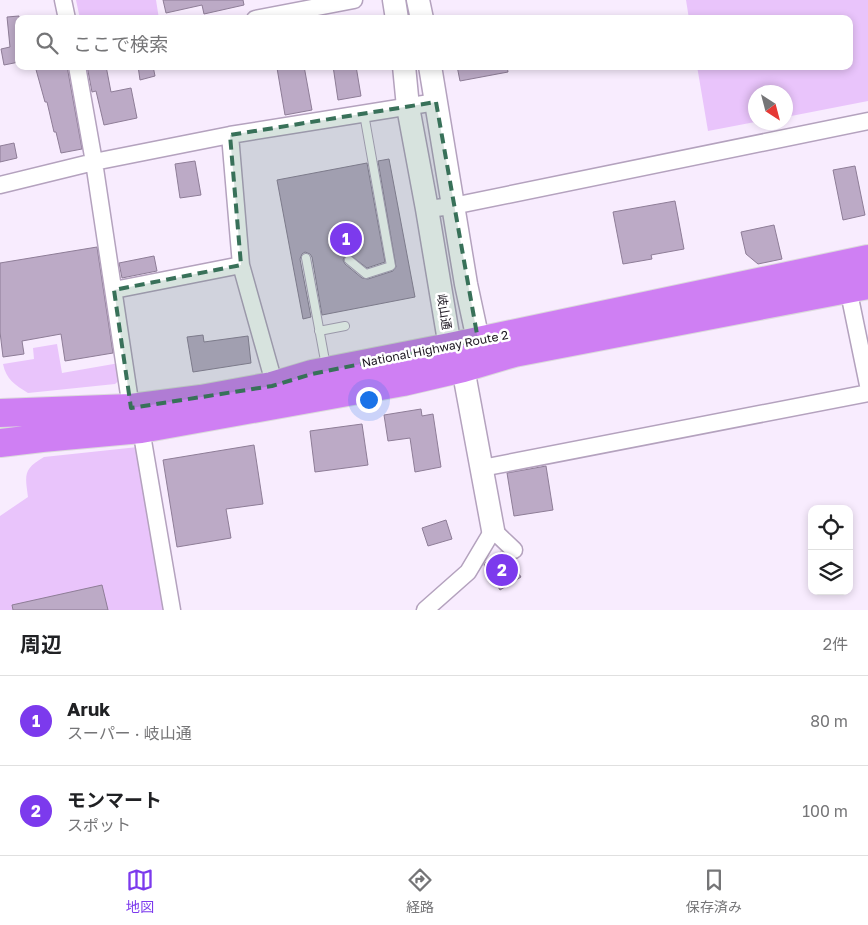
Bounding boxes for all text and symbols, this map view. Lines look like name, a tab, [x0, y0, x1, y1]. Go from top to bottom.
search box	[15, 15, 853, 70]
icon: search	[33, 29, 61, 57]
text: ここで検索	[73, 32, 168, 55]
north arrow	[748, 85, 793, 130]
pin: 1	[330, 220, 362, 258]
street label: 岐山通	[434, 293, 455, 331]
street label: National Highway Route 2	[360, 327, 509, 370]
your location	[356, 387, 382, 413]
map controls	[808, 505, 853, 595]
button: locate	[808, 505, 853, 550]
button: layers	[808, 550, 853, 595]
pin: 2	[486, 551, 518, 589]
text: 周辺	[20, 631, 62, 657]
text: 2件	[823, 634, 848, 654]
text: Aruk	[67, 697, 110, 720]
text: 1	[32, 711, 40, 731]
text: 80 m	[810, 711, 848, 731]
text: スーパー · 岐山通	[67, 723, 192, 743]
text: モンマート	[67, 788, 162, 811]
text: 2	[31, 801, 41, 821]
text: 100 m	[802, 801, 848, 821]
text: スポット	[67, 815, 131, 835]
tab: 地図	[126, 866, 154, 916]
tab: 経路	[406, 866, 434, 916]
tab: 保存済み	[686, 866, 742, 916]

